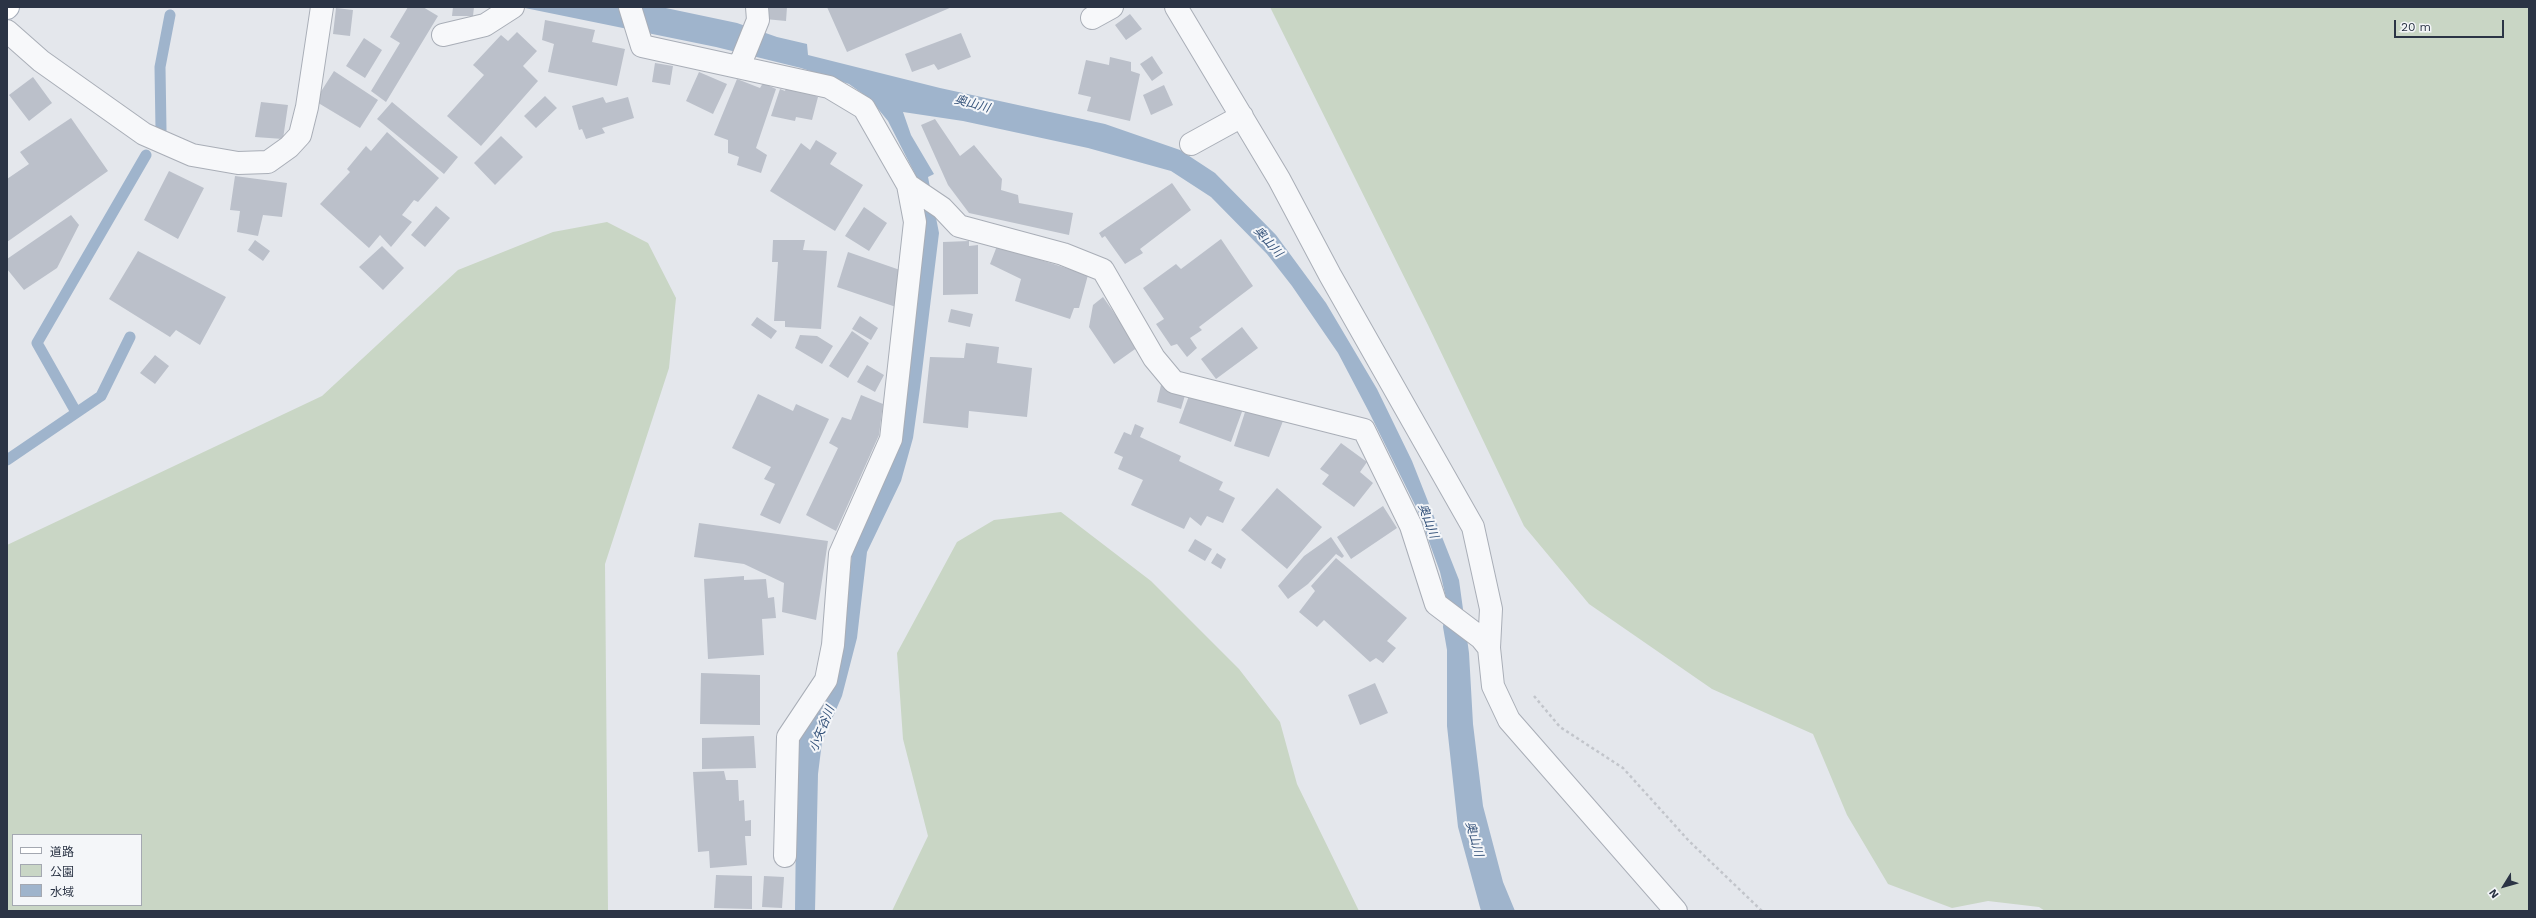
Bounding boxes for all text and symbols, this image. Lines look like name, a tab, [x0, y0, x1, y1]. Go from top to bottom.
scale bar	[2396, 12, 2506, 38]
text: 20 m	[2401, 20, 2431, 34]
water label: 奥山川	[953, 92, 991, 116]
water label: 奥山川	[1251, 224, 1285, 260]
water label: 奥山川	[1415, 502, 1441, 540]
water label: 小矢谷川	[806, 704, 838, 754]
water label: 奥山川	[1462, 820, 1486, 858]
legend	[12, 834, 142, 906]
text: 道路	[50, 845, 74, 859]
text: 公園	[50, 865, 74, 879]
north arrow	[2484, 866, 2524, 906]
text: 水域	[50, 885, 74, 899]
text: N	[2486, 886, 2502, 901]

